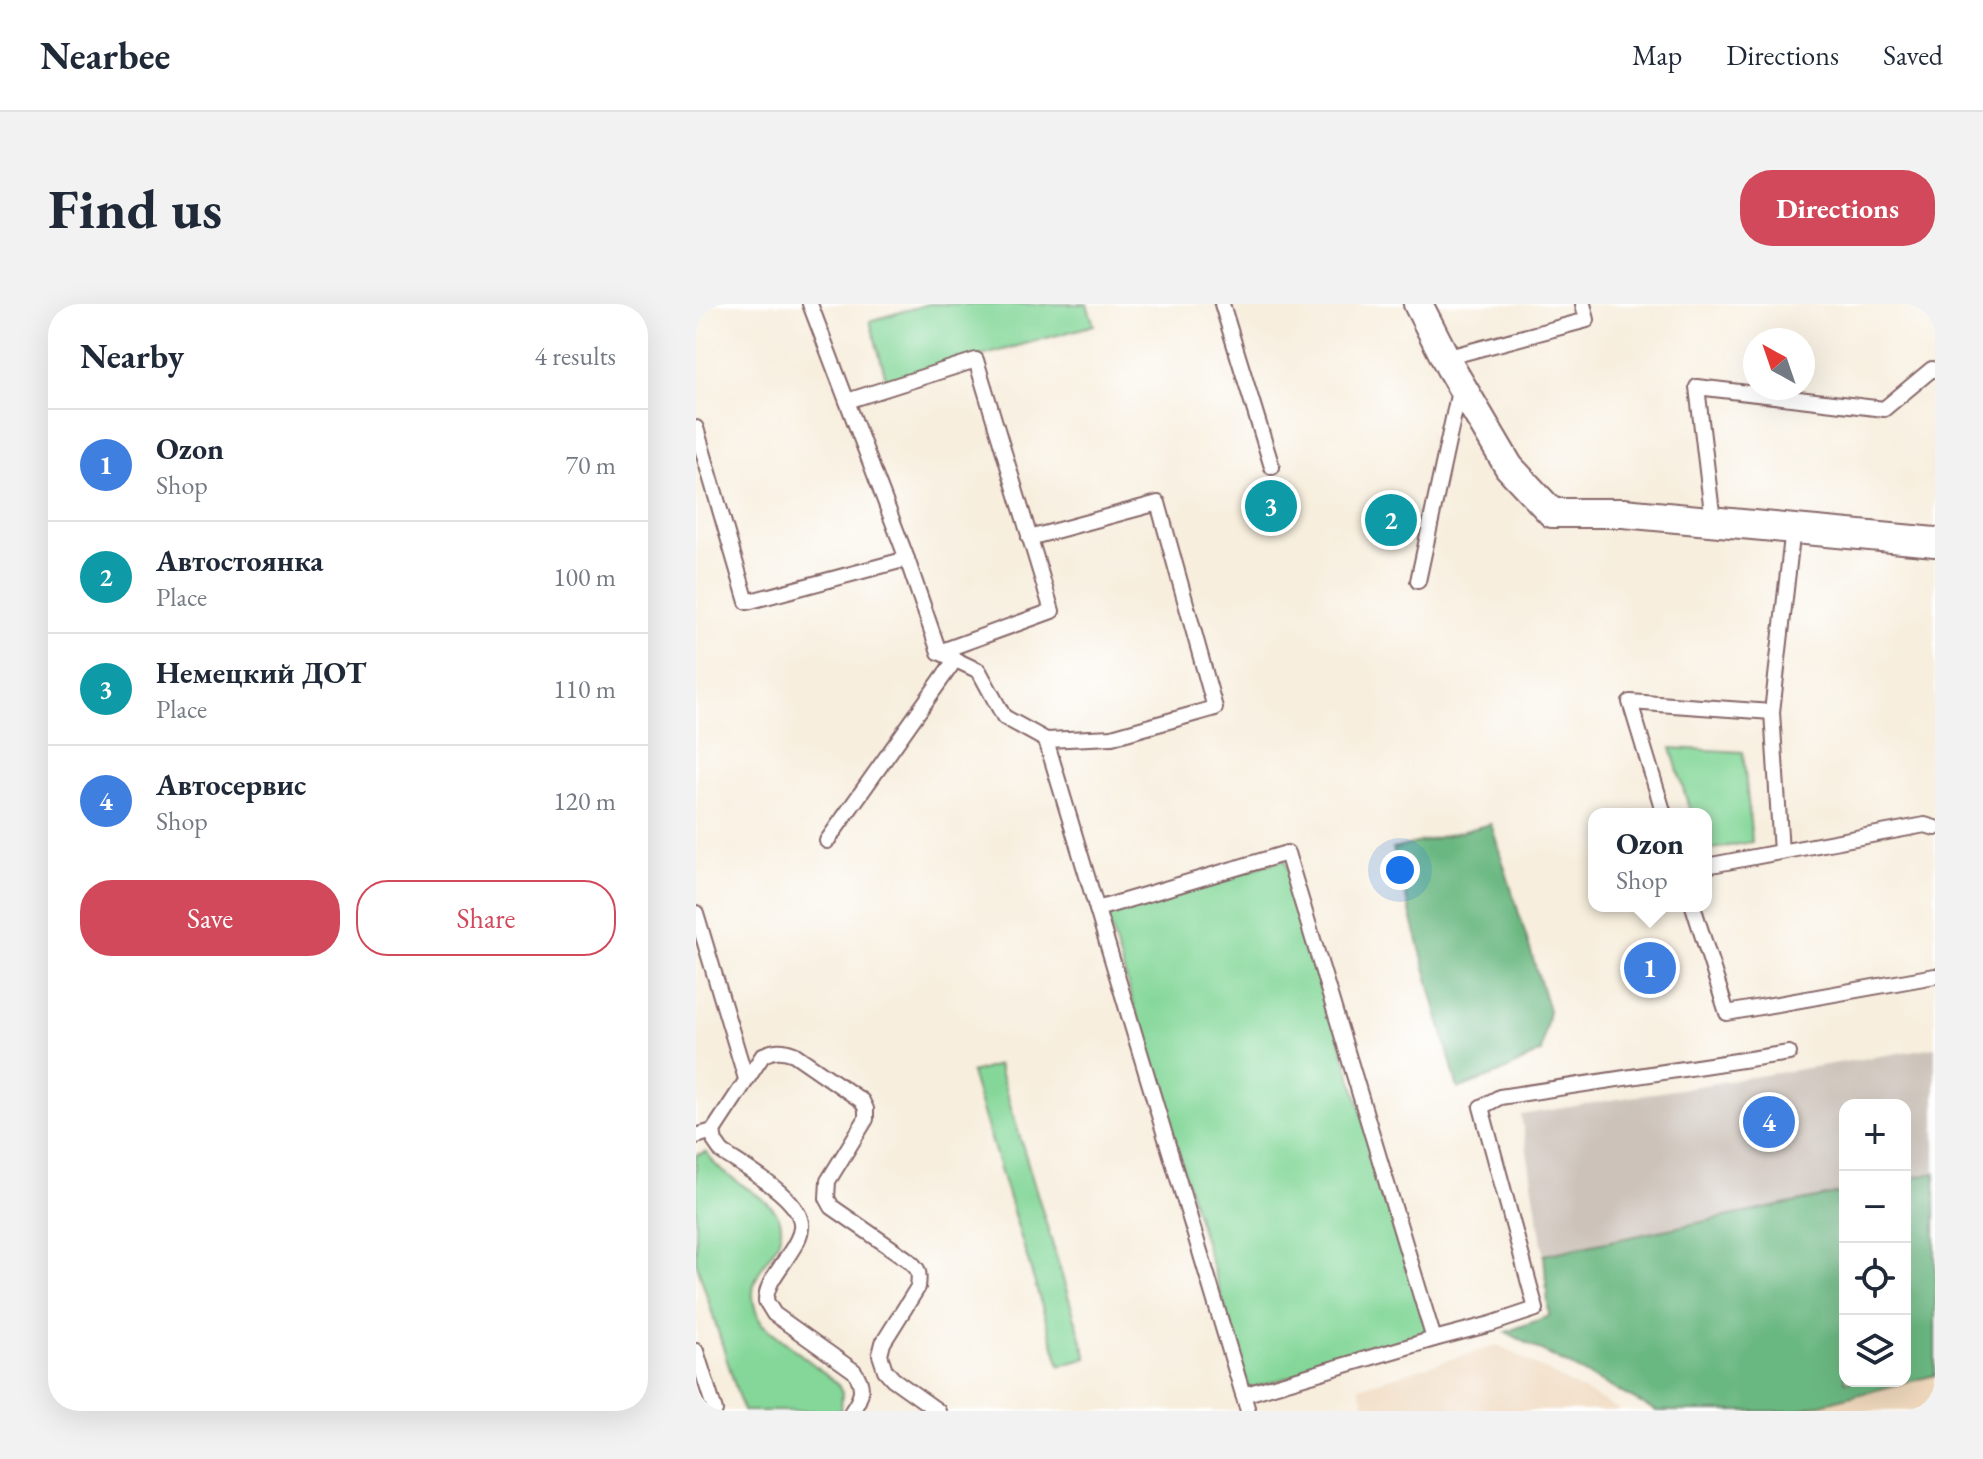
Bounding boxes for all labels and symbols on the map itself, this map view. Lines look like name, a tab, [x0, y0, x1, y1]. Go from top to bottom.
north arrow	[1743, 328, 1815, 400]
pin: 3	[1245, 476, 1297, 536]
pin: 2	[1365, 490, 1417, 550]
your location	[1380, 850, 1420, 890]
pin: 1	[1624, 938, 1676, 998]
pin: 4	[1743, 1092, 1795, 1152]

